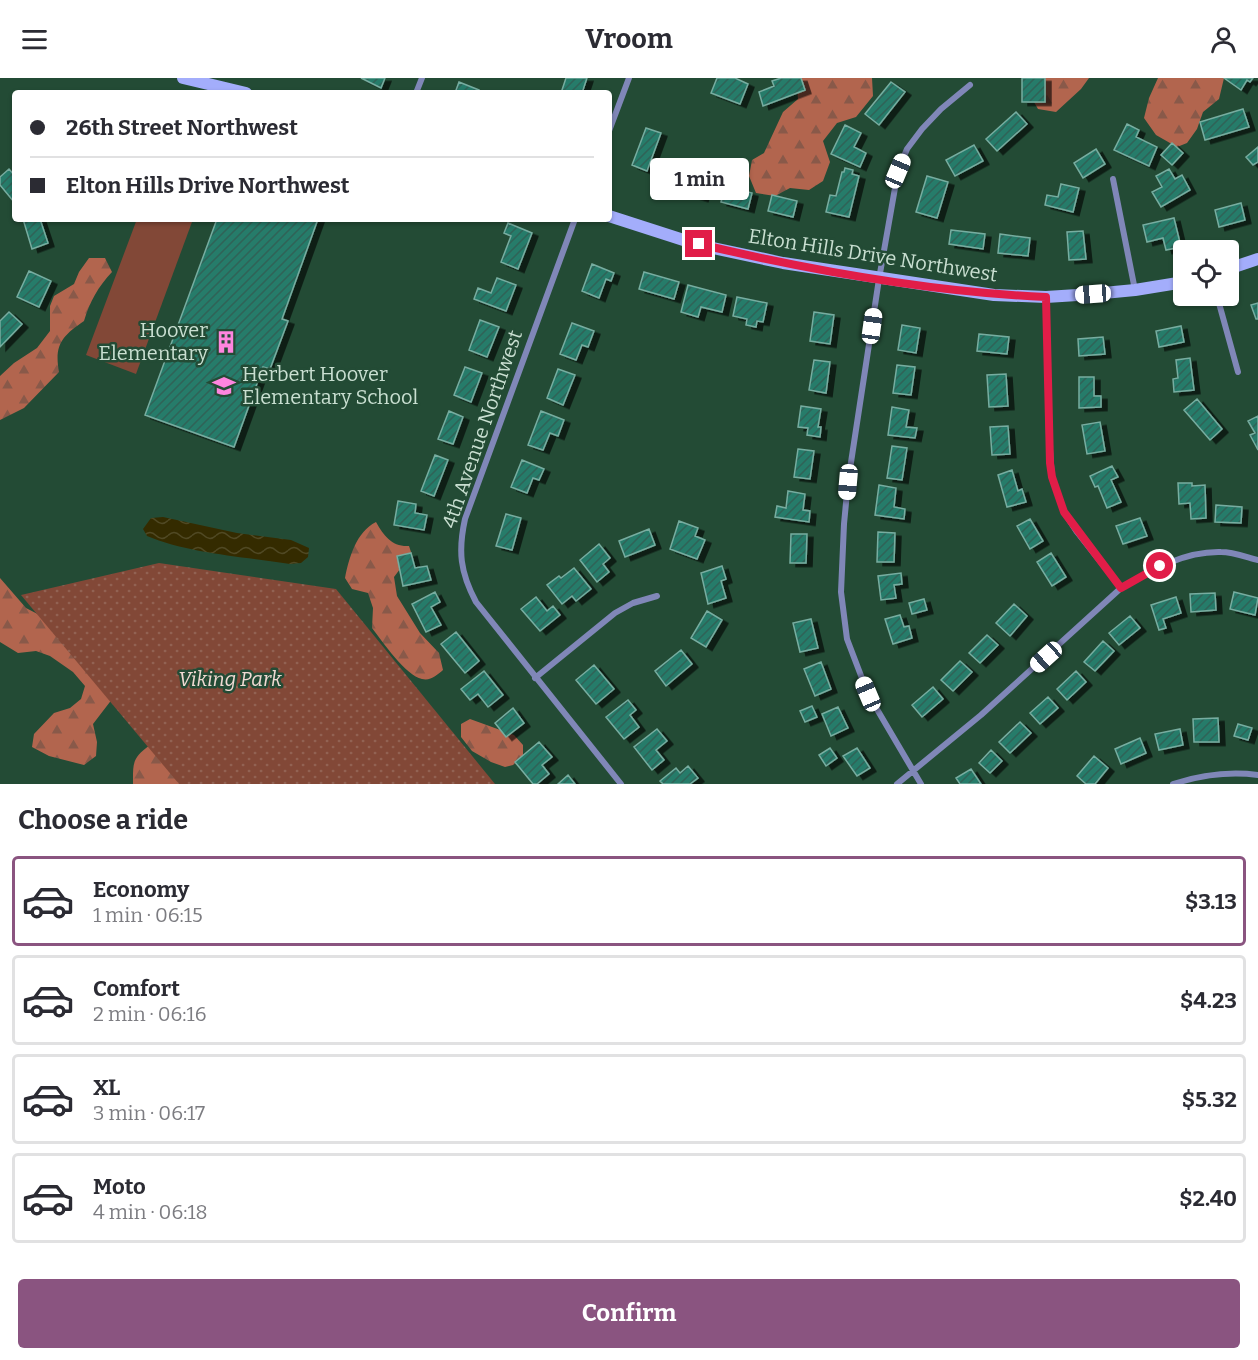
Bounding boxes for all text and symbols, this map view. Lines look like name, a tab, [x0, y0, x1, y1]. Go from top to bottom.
icon: menu	[18, 23, 51, 56]
text: Vroom	[585, 23, 673, 55]
icon: person	[1207, 23, 1240, 56]
text: 26th Street Northwest	[66, 114, 298, 141]
car	[883, 151, 913, 191]
callout: 1 min	[650, 157, 748, 199]
text: 1 min	[674, 167, 725, 191]
text: Elton Hills Drive Northwest	[66, 172, 349, 199]
street label: Elton Hills Drive Northwest	[747, 223, 999, 287]
route end	[685, 230, 712, 257]
map controls	[1173, 240, 1239, 306]
button: locate	[1173, 240, 1239, 306]
car	[1074, 284, 1112, 304]
car	[861, 307, 883, 345]
place label: Hoover Elementary	[99, 318, 208, 365]
street label: 4th Avenue Northwest	[437, 327, 527, 531]
building icon: Hoover Elementary	[213, 329, 239, 355]
place label: Herbert Hoover Elementary School	[242, 362, 419, 409]
school or university icon: Herbert Hoover Elementary School	[211, 373, 237, 399]
car	[837, 463, 859, 501]
route start	[1146, 552, 1173, 579]
car	[1027, 638, 1065, 676]
park label: Viking Park	[178, 667, 282, 691]
car	[853, 674, 883, 714]
text: Choose a ride	[18, 804, 188, 836]
icon: car	[21, 874, 75, 928]
text: Economy	[93, 876, 189, 903]
text: $3.13	[1185, 888, 1237, 915]
text: 1 min · 06:15	[93, 903, 203, 927]
icon: car	[21, 973, 75, 1027]
text: Comfort	[93, 975, 180, 1002]
text: $4.23	[1180, 987, 1237, 1014]
text: 2 min · 06:16	[93, 1002, 206, 1026]
icon: car	[21, 1072, 75, 1126]
text: XL	[93, 1074, 120, 1101]
text: $5.32	[1182, 1086, 1237, 1113]
text: 3 min · 06:17	[93, 1101, 205, 1125]
icon: car	[21, 1171, 75, 1225]
text: Moto	[93, 1173, 146, 1200]
text: $2.40	[1179, 1185, 1237, 1212]
text: 4 min · 06:18	[93, 1200, 208, 1224]
button: Confirm	[18, 1279, 1240, 1348]

